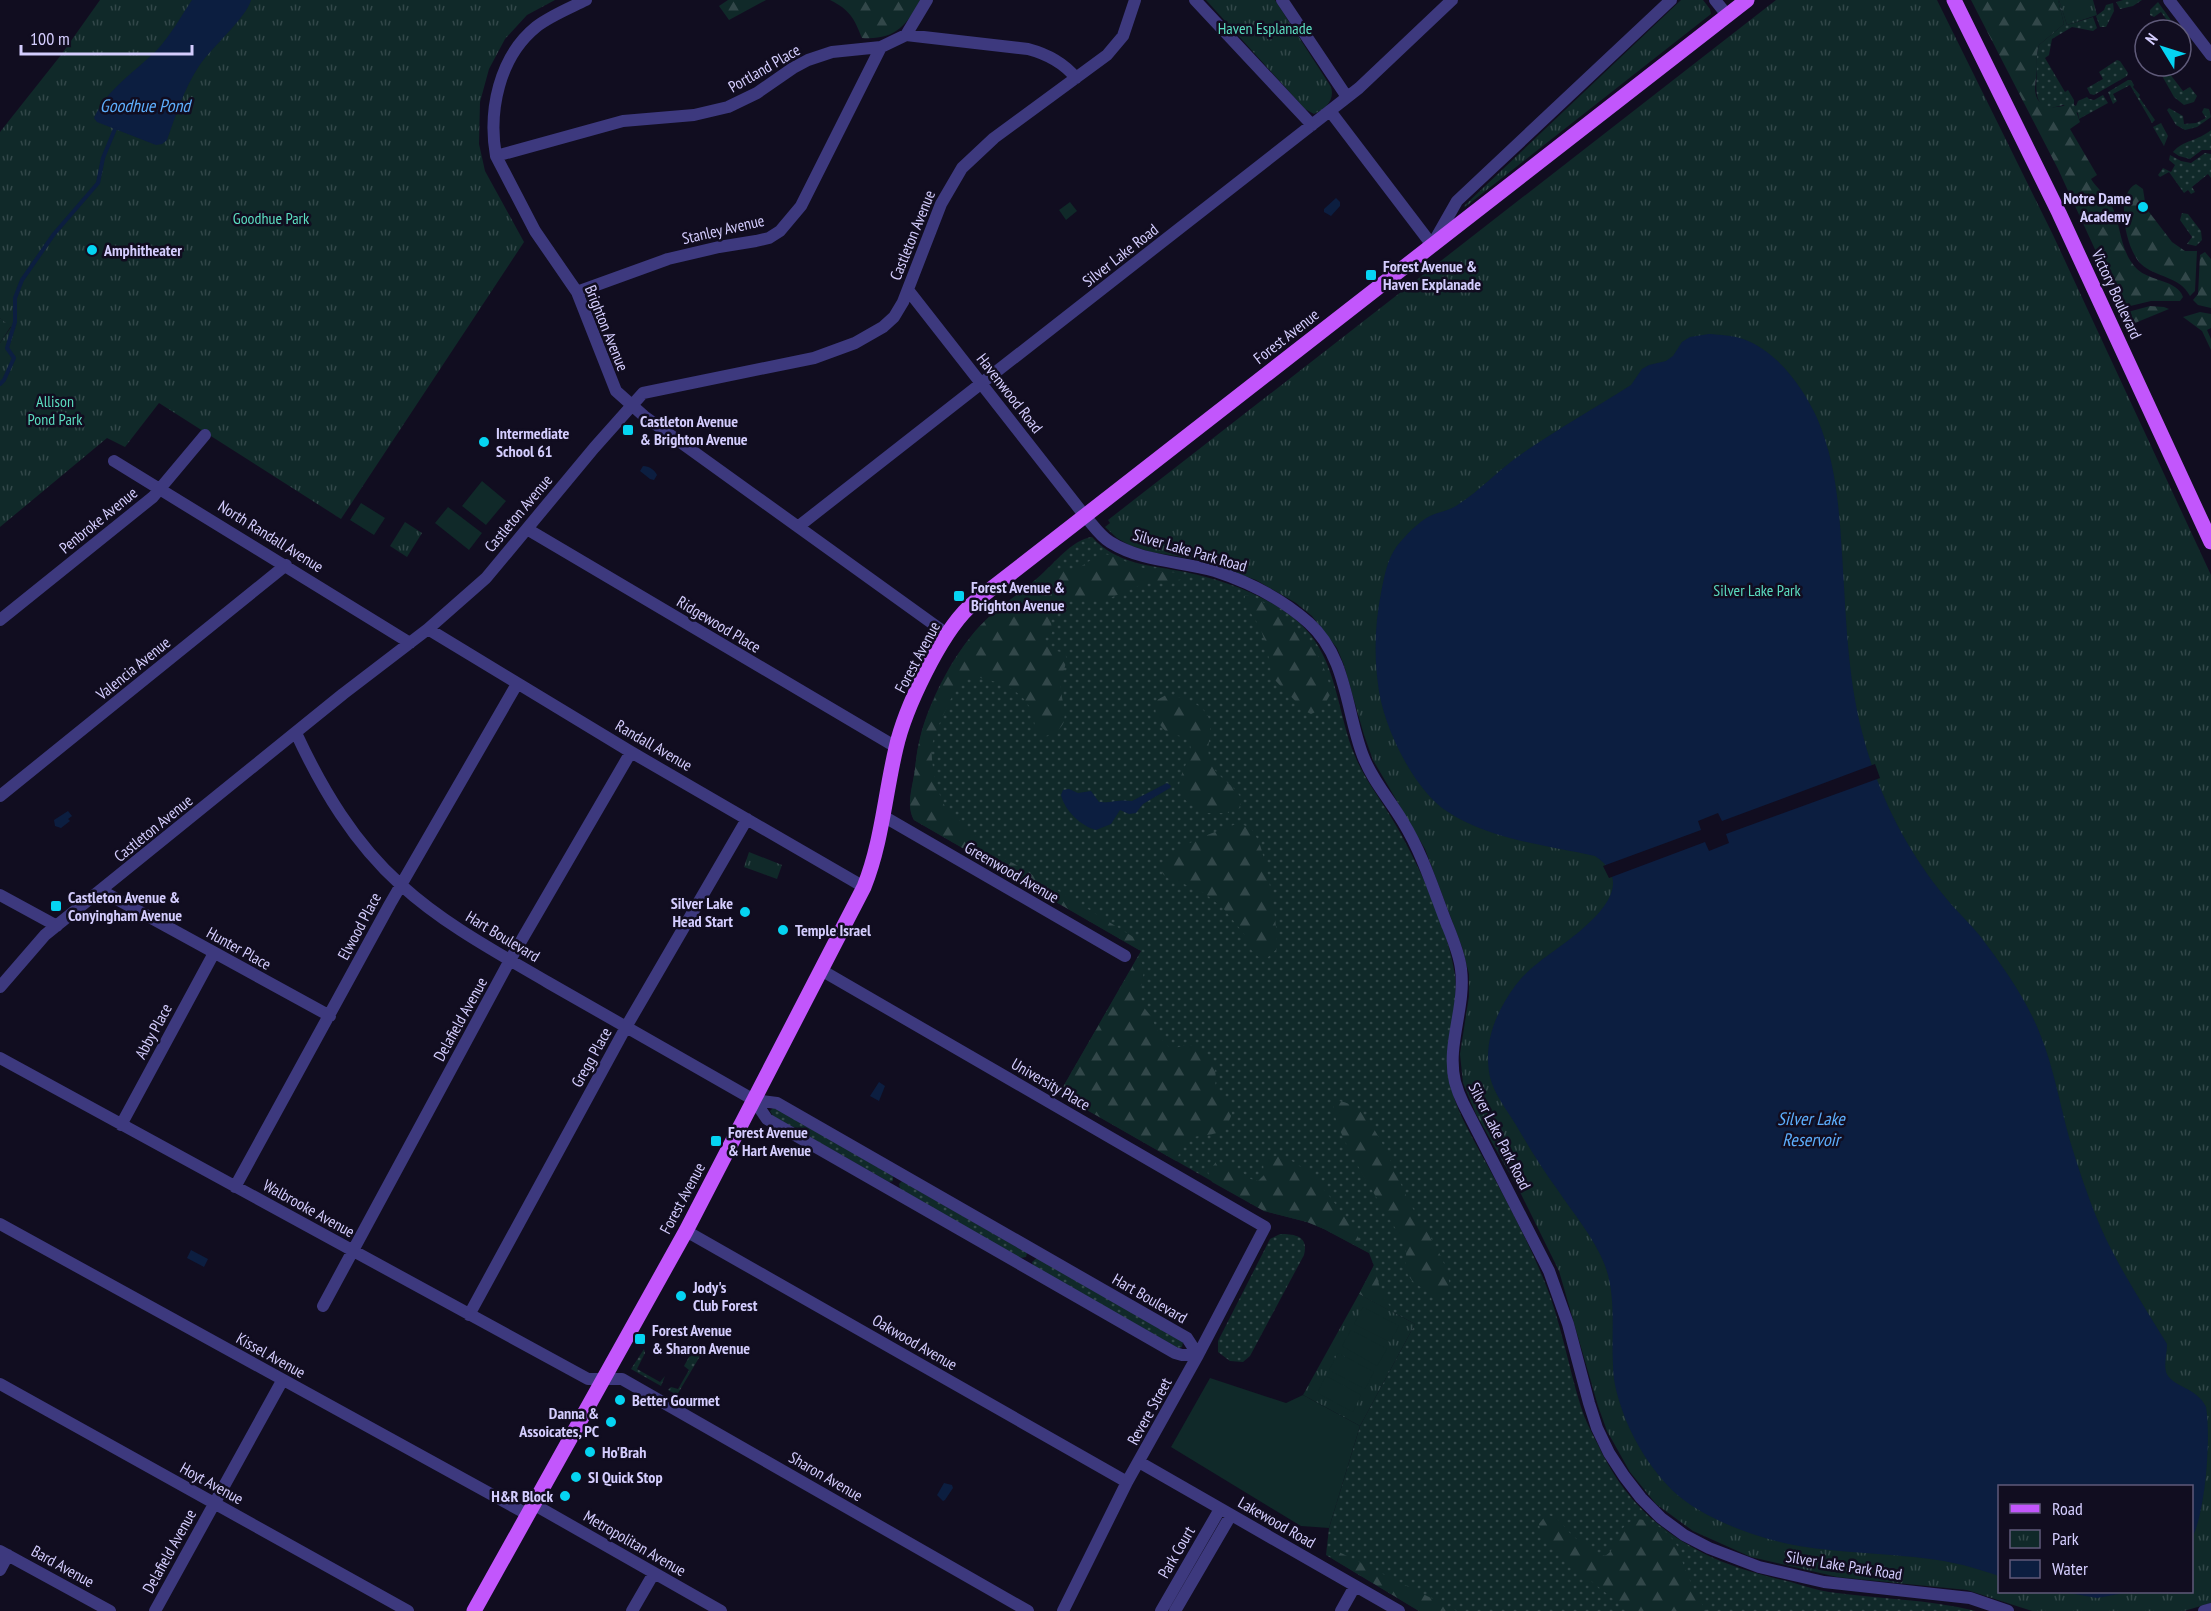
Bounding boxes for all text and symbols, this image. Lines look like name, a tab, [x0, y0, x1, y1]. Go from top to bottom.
scale bar	[21, 18, 192, 56]
park label: Haven Esplanade	[1218, 18, 1312, 38]
north arrow	[2133, 18, 2193, 78]
text: 100 m	[30, 27, 70, 50]
text: N	[2141, 29, 2162, 48]
street label: Portland Place	[724, 39, 804, 97]
water label: Goodhue Pond	[100, 94, 192, 117]
street label: Castleton Avenue	[885, 187, 939, 283]
place label: Notre Dame Academy	[2063, 188, 2132, 226]
marker: Notre Dame Academy	[2136, 200, 2150, 214]
park label: Goodhue Park	[233, 208, 310, 228]
street label: Stanley Avenue	[680, 210, 766, 248]
street label: Silver Lake Road	[1078, 219, 1162, 291]
place label: Amphitheater	[103, 240, 182, 260]
marker: Amphitheater	[85, 243, 99, 257]
street label: Victory Boulevard	[2087, 245, 2146, 342]
place label: Forest Avenue & Haven Explanade	[1383, 256, 1481, 294]
marker: Forest Avenue & Haven Explanade	[1364, 268, 1378, 282]
street label: Brighton Avenue	[581, 282, 633, 374]
street label: Forest Avenue	[1249, 304, 1323, 368]
street label: Havenwood Road	[973, 349, 1047, 437]
park label: Allison Pond Park	[28, 391, 83, 429]
place label: Castleton Avenue & Brighton Avenue	[640, 411, 748, 449]
place label: Intermediate School 61	[496, 423, 570, 461]
marker: Castleton Avenue & Brighton Avenue	[621, 423, 635, 437]
marker: Intermediate School 61	[477, 435, 491, 449]
street label: Castleton Avenue	[480, 470, 556, 556]
street label: Penbroke Avenue	[55, 482, 141, 558]
street label: North Randall Avenue	[215, 496, 327, 576]
street label: Silver Lake Park Road	[1131, 524, 1249, 576]
place label: Forest Avenue & Brighton Avenue	[971, 577, 1065, 615]
park label: Silver Lake Park	[1713, 580, 1801, 600]
marker: Forest Avenue & Brighton Avenue	[952, 589, 966, 603]
street label: Ridgewood Place	[673, 591, 765, 657]
street label: Forest Avenue	[890, 618, 944, 696]
street label: Valencia Avenue	[91, 632, 174, 705]
street label: Randall Avenue	[612, 715, 696, 775]
street label: Castleton Avenue	[110, 790, 196, 866]
street label: Greenwood Avenue	[961, 837, 1063, 907]
place label: Castleton Avenue & Conyingham Avenue	[68, 887, 182, 925]
street label: Elwood Place	[333, 889, 385, 963]
place label: Silver Lake Head Start	[671, 893, 733, 931]
marker: Castleton Avenue & Conyingham Avenue	[49, 899, 63, 913]
marker: Silver Lake Head Start	[738, 905, 752, 919]
street label: Hart Boulevard	[462, 906, 544, 966]
place label: Temple Israel	[795, 920, 871, 940]
street label: Hunter Place	[203, 922, 275, 974]
marker: Temple Israel	[776, 923, 790, 937]
street label: Delafield Avenue	[429, 974, 491, 1064]
street label: Abby Place	[130, 1000, 176, 1062]
street label: Gregg Place	[566, 1024, 616, 1090]
street label: University Place	[1008, 1053, 1094, 1115]
street label: Silver Lake Park Road	[1464, 1079, 1536, 1193]
water label: Silver Lake Reservoir	[1777, 1107, 1846, 1151]
place label: Forest Avenue & Hart Avenue	[728, 1122, 811, 1160]
marker: Forest Avenue & Hart Avenue	[709, 1134, 723, 1148]
street label: Forest Avenue	[655, 1159, 709, 1237]
street label: Walbrooke Avenue	[260, 1175, 358, 1241]
street label: Hart Boulevard	[1109, 1269, 1191, 1327]
place label: Jody's Club Forest	[692, 1277, 758, 1315]
marker: Jody's Club Forest	[674, 1289, 688, 1303]
street label: Oakwood Avenue	[869, 1310, 961, 1374]
place label: Forest Avenue & Sharon Avenue	[652, 1320, 750, 1358]
street label: Kissel Avenue	[233, 1328, 309, 1382]
marker: Forest Avenue & Sharon Avenue	[633, 1332, 647, 1346]
street label: Revere Street	[1122, 1373, 1176, 1448]
place label: Better Gourmet	[632, 1390, 720, 1410]
marker: Better Gourmet	[613, 1393, 627, 1407]
place label: Danna & Assoicates, PC	[518, 1403, 600, 1441]
marker: Danna & Assoicates, PC	[604, 1415, 618, 1429]
place label: Ho'Brah	[602, 1442, 646, 1462]
marker: Ho'Brah	[583, 1445, 597, 1459]
street label: Sharon Avenue	[785, 1447, 867, 1505]
street label: Hoyt Avenue	[177, 1457, 247, 1509]
place label: SI Quick Stop	[588, 1467, 663, 1487]
marker: SI Quick Stop	[569, 1470, 583, 1484]
legend	[1998, 1485, 2193, 1593]
place label: H&R Block	[491, 1486, 553, 1506]
marker: H&R Block	[558, 1489, 572, 1503]
street label: Lakewood Road	[1235, 1492, 1319, 1552]
text: Road	[2052, 1497, 2083, 1520]
street label: Delafield Avenue	[138, 1506, 200, 1596]
street label: Metropolitan Avenue	[580, 1506, 690, 1580]
street label: Park Court	[1153, 1522, 1199, 1582]
text: Park	[2052, 1527, 2079, 1550]
street label: Bard Avenue	[28, 1541, 98, 1591]
street label: Silver Lake Park Road	[1784, 1546, 1904, 1584]
text: Water	[2052, 1557, 2088, 1580]

